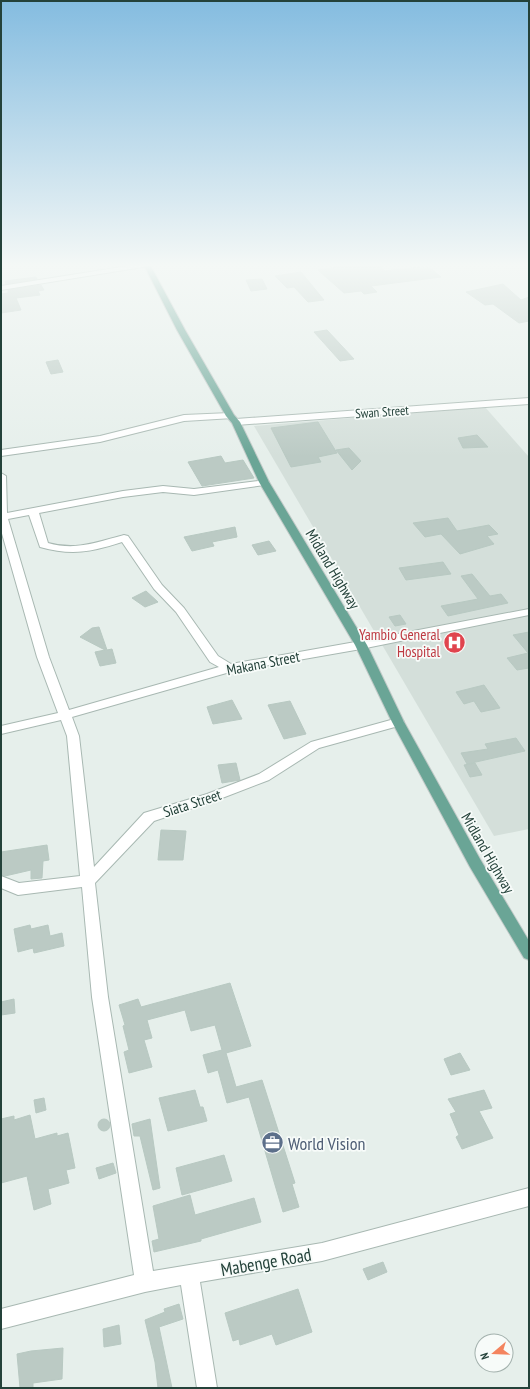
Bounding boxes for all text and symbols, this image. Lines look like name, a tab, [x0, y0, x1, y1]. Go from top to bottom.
street label: Swan Street	[355, 402, 410, 422]
street label: Midland Highway	[302, 526, 364, 613]
place label: Yambio General Hospital	[359, 625, 441, 661]
hospital icon: Yambio General Hospital	[442, 630, 468, 656]
street label: Makana Street	[225, 647, 301, 679]
street label: Siata Street	[161, 785, 223, 821]
street label: Midland Highway	[457, 809, 519, 897]
office icon: World Vision	[260, 1130, 286, 1156]
place label: World Vision	[288, 1132, 365, 1155]
street label: Mabenge Road	[219, 1243, 313, 1281]
north arrow	[474, 1333, 514, 1373]
text: N	[477, 1351, 492, 1361]

